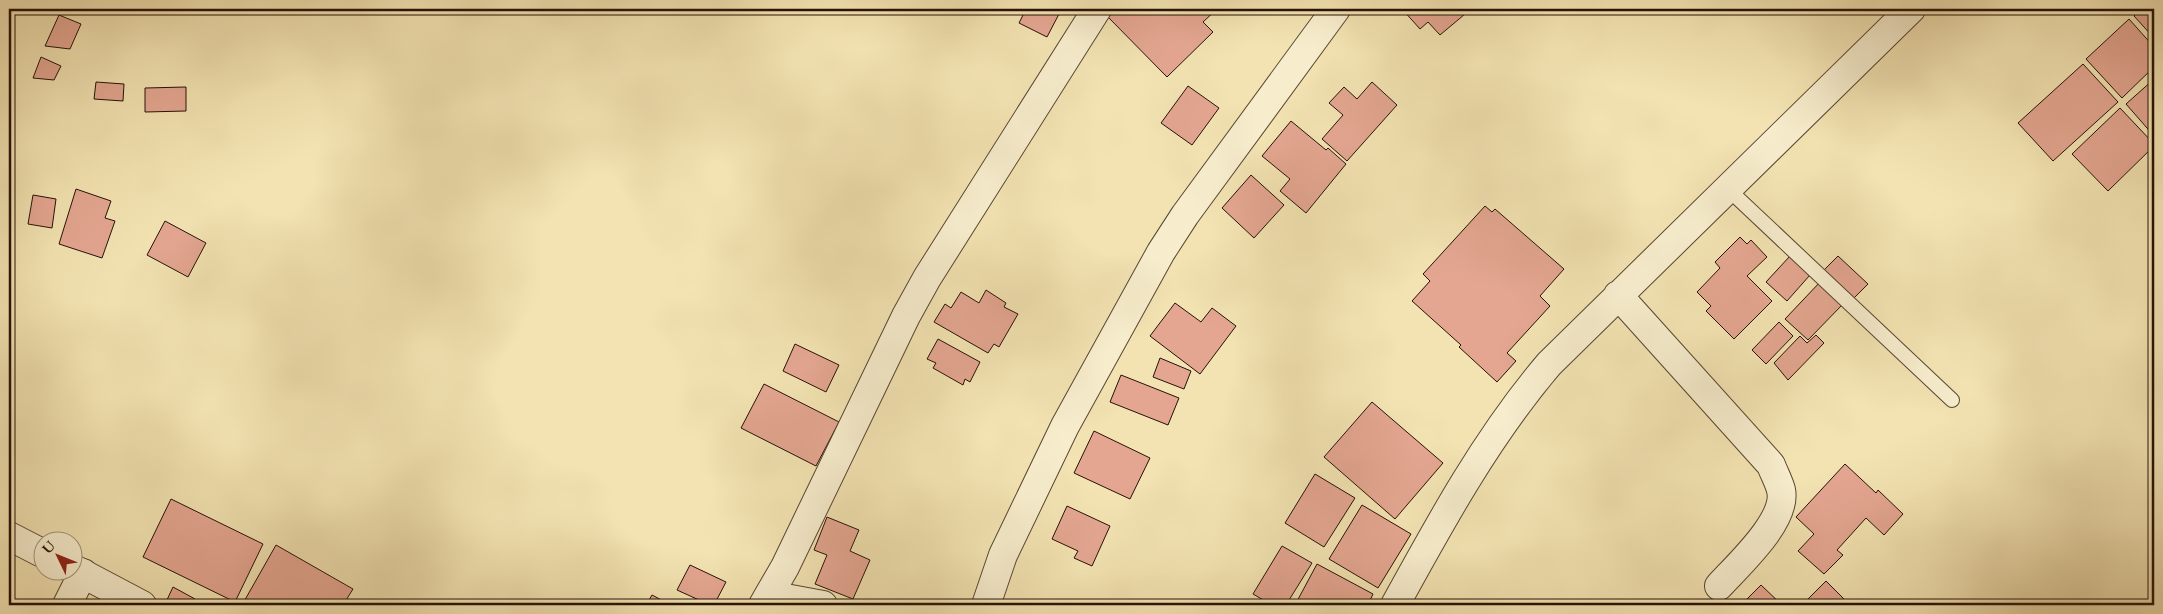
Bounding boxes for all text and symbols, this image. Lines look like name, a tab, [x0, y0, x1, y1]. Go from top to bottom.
north arrow	[32, 532, 82, 582]
text: U	[38, 536, 60, 558]

